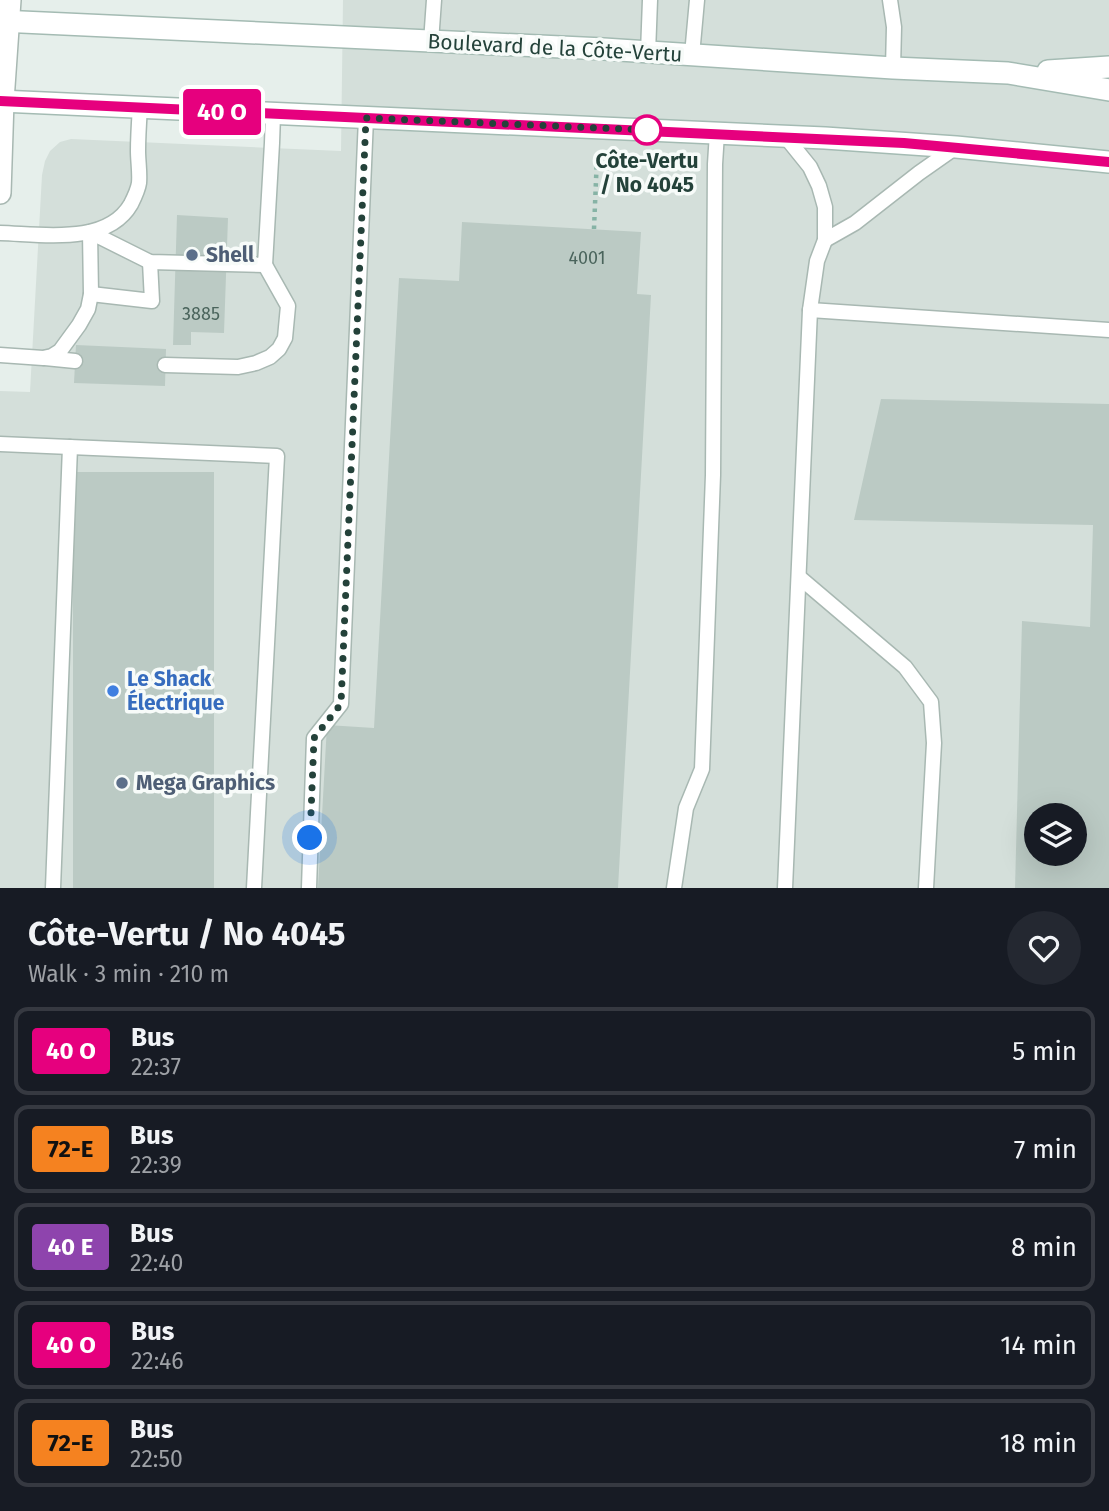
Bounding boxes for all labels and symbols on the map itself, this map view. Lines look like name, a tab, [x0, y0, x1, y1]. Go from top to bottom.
street label: Boulevard de la Côte-Vertu	[427, 28, 683, 68]
line badge: 40 O	[173, 89, 271, 135]
marker: Côte-Vertu / No 4045	[632, 115, 662, 145]
place label: Côte-Vertu / No 4045	[596, 148, 698, 198]
place label: Shell	[206, 242, 255, 268]
marker: Shell	[184, 247, 200, 263]
house number: 4001	[568, 247, 606, 269]
house number: 3885	[182, 303, 220, 325]
place label: Le Shack Électrique	[127, 666, 225, 716]
marker: Le Shack Électrique	[105, 683, 121, 699]
place label: Mega Graphics	[136, 770, 275, 796]
marker: Mega Graphics	[114, 775, 130, 791]
your location	[292, 820, 327, 855]

